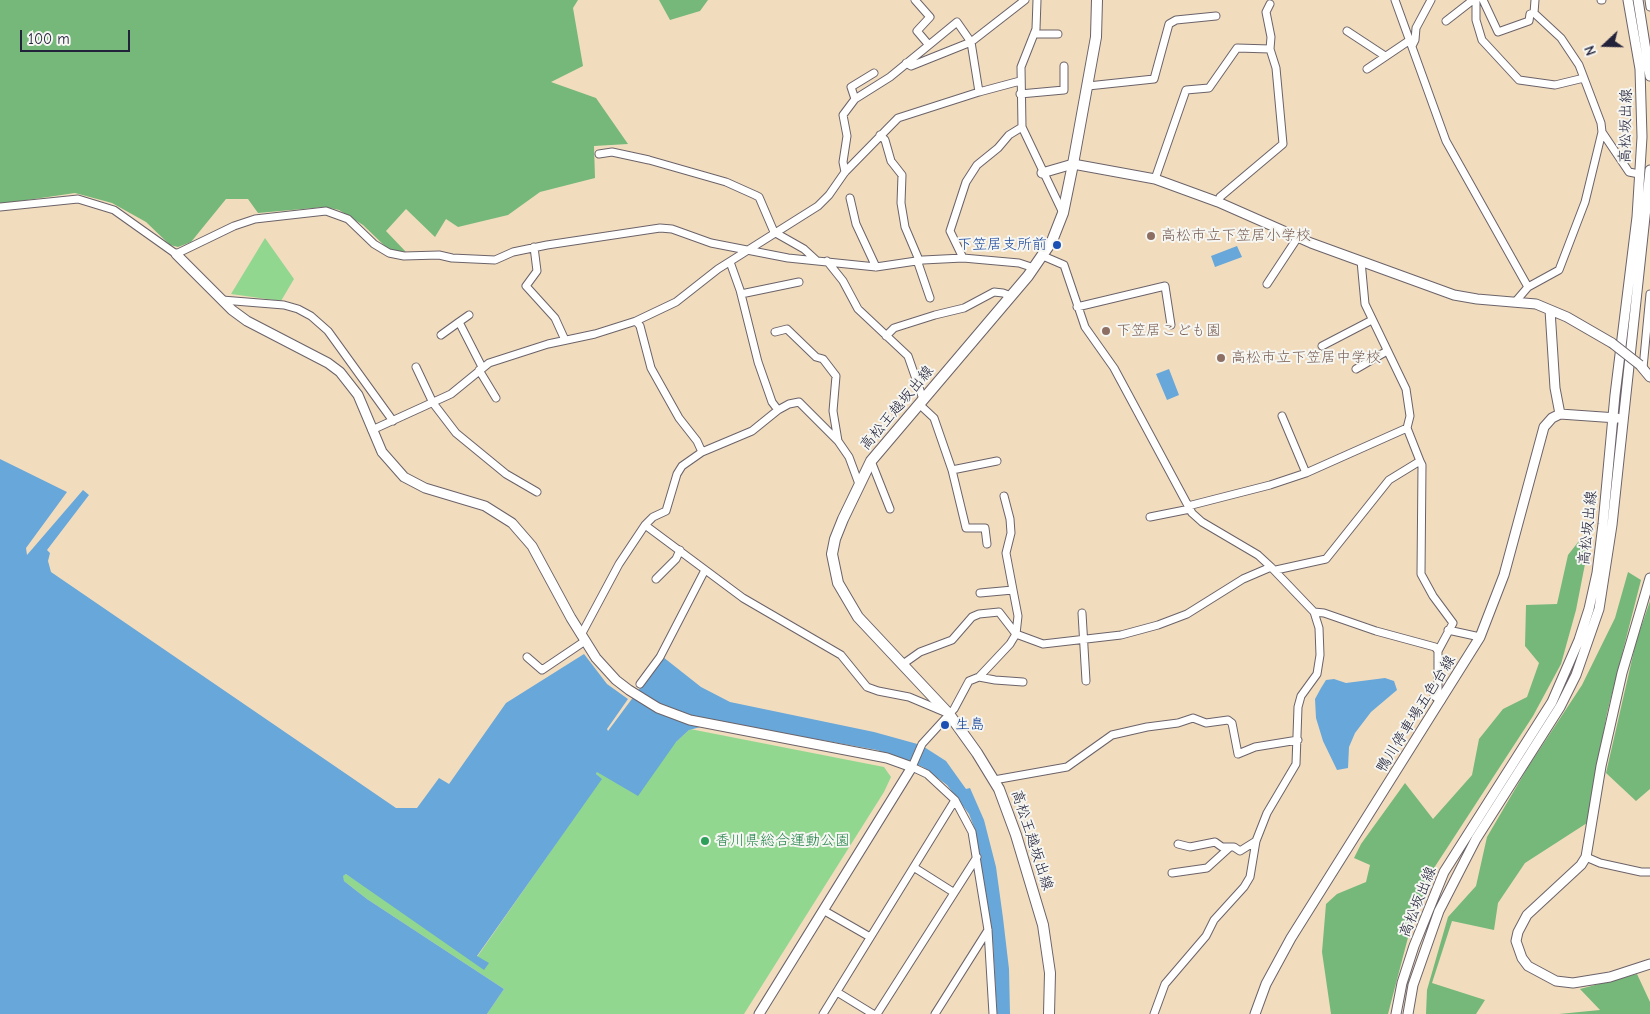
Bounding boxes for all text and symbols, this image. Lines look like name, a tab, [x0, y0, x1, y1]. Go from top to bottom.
scale bar	[22, 20, 132, 52]
north arrow	[1580, 20, 1630, 70]
text: 100 m	[28, 30, 70, 48]
text: N	[1581, 43, 1600, 58]
street label: 高松坂出線	[1616, 88, 1636, 164]
place label: 高松市立下笠居小学校	[1161, 227, 1311, 245]
marker: 高松市立下笠居小学校	[1145, 230, 1157, 242]
place label: 下笠居支所前	[957, 236, 1047, 254]
marker: 下笠居支所前	[1051, 239, 1063, 251]
place label: 下笠居こども園	[1116, 322, 1221, 340]
marker: 下笠居こども園	[1100, 325, 1112, 337]
place label: 高松市立下笠居中学校	[1231, 349, 1381, 367]
marker: 高松市立下笠居中学校	[1215, 352, 1227, 364]
street label: 高松王越坂出線	[856, 362, 938, 454]
street label: 高松坂出線	[1575, 490, 1601, 566]
street label: 鴨川停車場五色台線	[1373, 652, 1459, 776]
place label: 生島	[955, 716, 985, 734]
marker: 生島	[939, 719, 951, 731]
street label: 高松王越坂出線	[1007, 787, 1057, 893]
place label: 香川県総合運動公園	[715, 832, 850, 850]
marker: 香川県総合運動公園	[699, 835, 711, 847]
street label: 高松坂出線	[1396, 864, 1440, 940]

